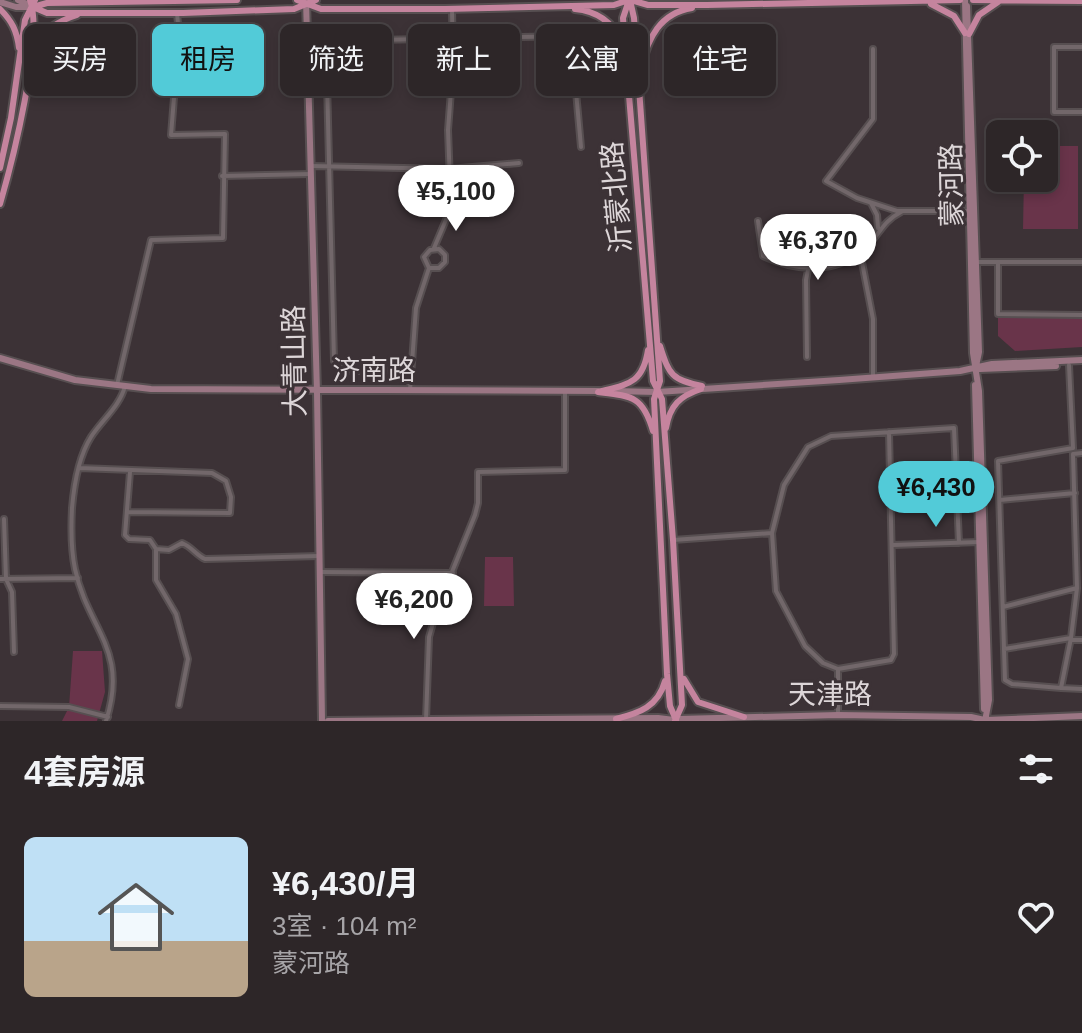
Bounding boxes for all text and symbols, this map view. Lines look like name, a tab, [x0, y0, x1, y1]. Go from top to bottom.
chip: 买房	[24, 24, 136, 96]
chip: 租房	[152, 24, 264, 96]
chip: 筛选	[280, 24, 392, 96]
chip: 新上	[408, 24, 520, 96]
chip: 公寓	[536, 24, 648, 96]
chip: 住宅	[664, 24, 776, 96]
map controls	[986, 120, 1058, 192]
button: locate	[986, 120, 1058, 192]
street label: 沂蒙北路	[596, 140, 637, 254]
street label: 蒙河路	[935, 143, 968, 227]
pin: ¥5,100	[391, 165, 521, 233]
text: ¥5,100	[416, 176, 496, 206]
pin: ¥6,370	[753, 214, 883, 282]
text: ¥6,370	[778, 225, 858, 255]
street label: 大青山路	[278, 305, 311, 417]
street label: 济南路	[332, 355, 416, 386]
pin: ¥6,430	[871, 461, 1001, 529]
text: ¥6,430	[896, 472, 976, 502]
pin: ¥6,200	[349, 573, 479, 641]
text: ¥6,200	[374, 584, 454, 614]
street label: 天津路	[788, 679, 872, 710]
icon: filters	[1014, 747, 1058, 791]
text: 4套房源	[24, 753, 145, 791]
text: ¥6,430/月	[272, 864, 419, 902]
icon: home	[88, 869, 184, 965]
icon: heart	[1014, 895, 1058, 939]
text: 3室 · 104 m²	[272, 911, 417, 941]
text: 蒙河路	[272, 948, 350, 978]

